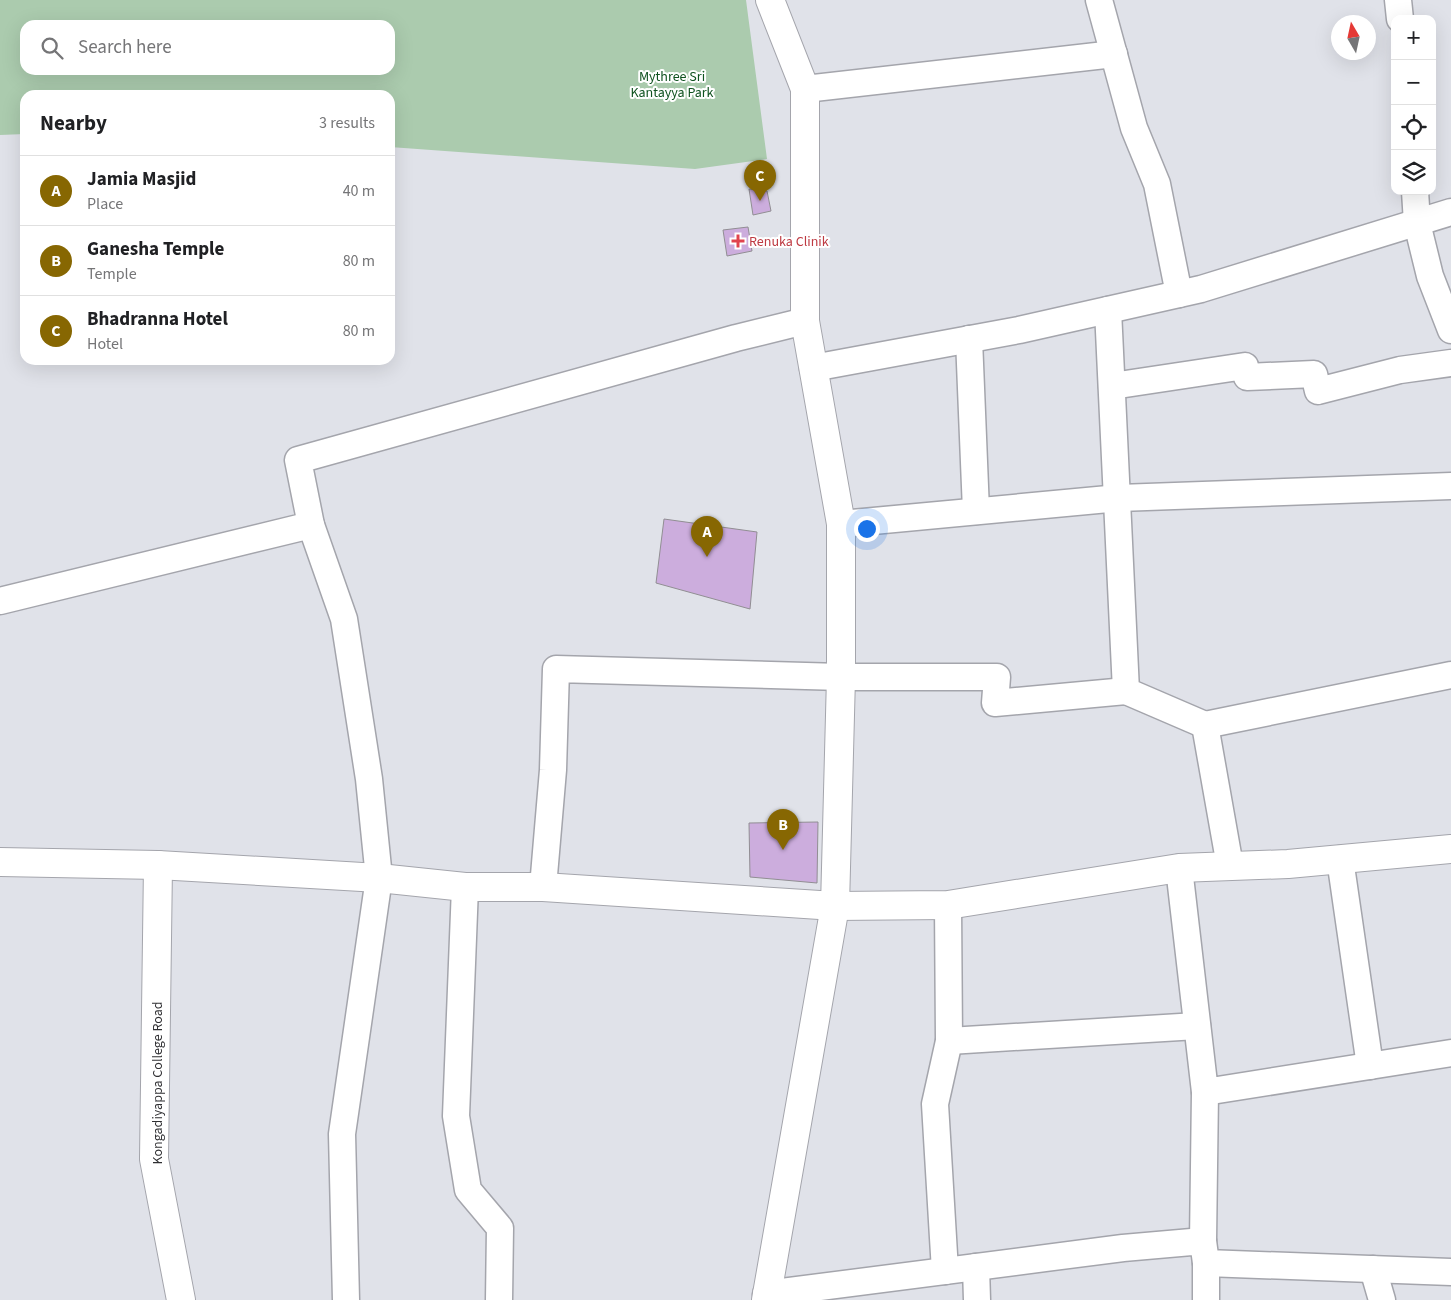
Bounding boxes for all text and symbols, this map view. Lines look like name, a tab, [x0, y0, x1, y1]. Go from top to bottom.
north arrow	[1331, 15, 1376, 60]
map controls	[1391, 15, 1436, 195]
button: +	[1391, 15, 1436, 60]
search box	[20, 20, 395, 75]
icon: search	[38, 34, 66, 62]
text: Search here	[78, 34, 172, 61]
button: −	[1391, 60, 1436, 105]
park label: Mythree Sri Kantayya Park	[630, 67, 714, 103]
button: locate	[1391, 105, 1436, 150]
text: Nearby	[40, 108, 107, 138]
text: 3 results	[319, 112, 375, 134]
button: layers	[1391, 150, 1436, 195]
pin: C	[744, 160, 776, 201]
text: Jamia Masjid	[87, 166, 196, 193]
text: A	[51, 180, 61, 202]
text: 40 m	[343, 180, 375, 202]
text: Place	[87, 193, 123, 215]
place label: Renuka Clinik	[749, 232, 829, 252]
marker: Renuka Clinik	[731, 234, 745, 248]
text: Ganesha Temple	[87, 236, 224, 263]
text: B	[51, 250, 61, 272]
text: 80 m	[343, 250, 375, 272]
text: Temple	[87, 263, 137, 285]
text: Bhadranna Hotel	[87, 306, 228, 333]
text: C	[51, 320, 61, 342]
text: 80 m	[343, 320, 375, 342]
text: Hotel	[87, 333, 123, 355]
pin: A	[691, 516, 723, 557]
your location	[854, 516, 880, 542]
pin: B	[767, 809, 799, 850]
street label: Kongadiyappa College Road	[148, 1001, 168, 1165]

